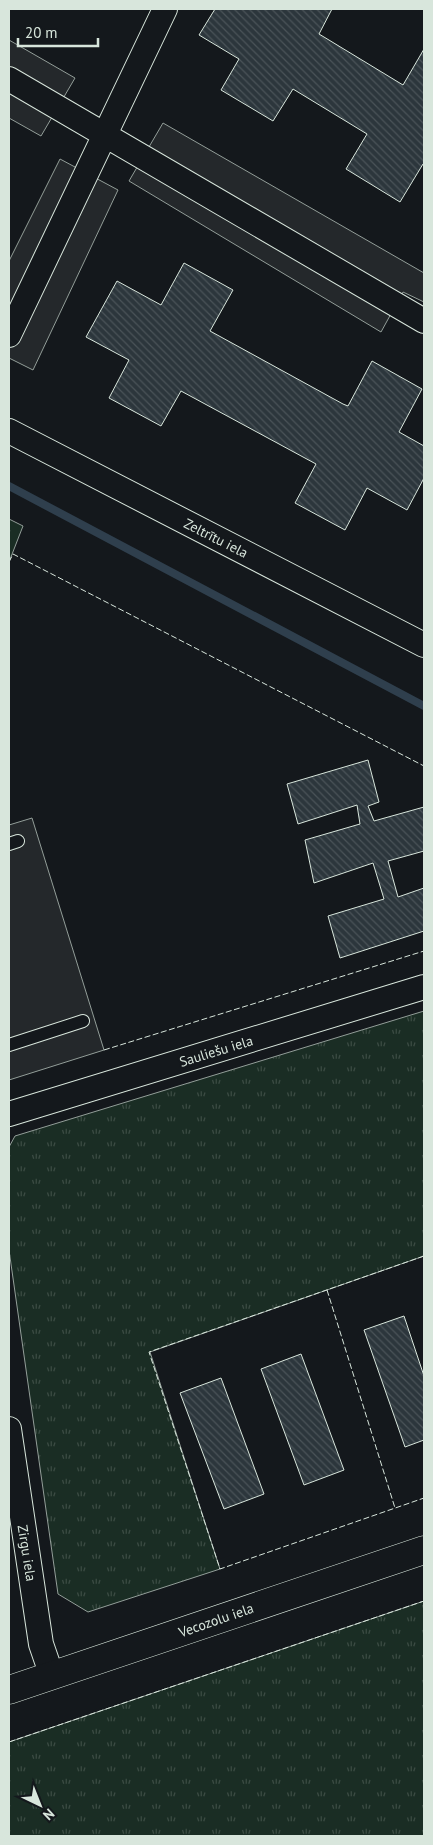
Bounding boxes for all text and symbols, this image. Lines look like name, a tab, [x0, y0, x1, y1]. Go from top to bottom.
scale bar	[18, 15, 98, 47]
text: 20 m	[25, 23, 58, 42]
street label: Zeltrītu iela	[181, 514, 251, 562]
street label: Sauliešu iela	[177, 1031, 255, 1071]
street label: Zirgu iela	[14, 1524, 40, 1583]
street label: Vecozolu iela	[175, 1599, 256, 1642]
north arrow	[15, 1780, 65, 1830]
text: N	[39, 1805, 58, 1824]

